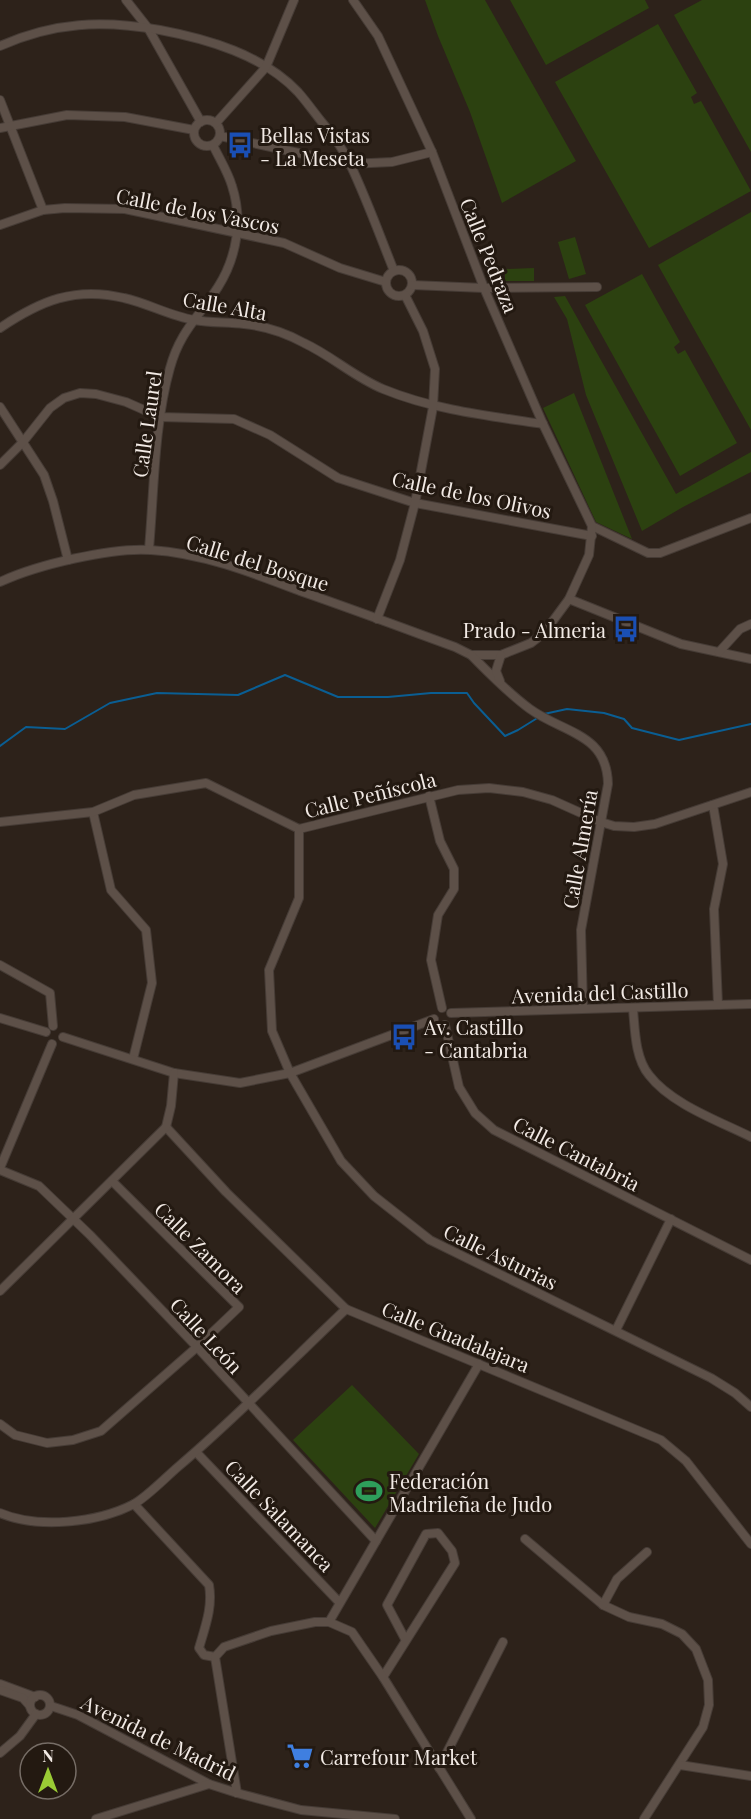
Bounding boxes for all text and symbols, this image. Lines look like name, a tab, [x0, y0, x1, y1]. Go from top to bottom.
place label: Bellas Vistas - La Meseta	[260, 121, 370, 171]
bus stop icon: Bellas Vistas - La Meseta	[225, 130, 255, 160]
street label: Calle de los Vascos	[114, 181, 282, 239]
street label: Calle Pedraza	[455, 194, 525, 316]
street label: Calle Alta	[181, 284, 269, 326]
street label: Calle Laurel	[125, 369, 167, 479]
street label: Calle de los Olivos	[390, 464, 554, 524]
street label: Calle del Bosque	[183, 527, 333, 597]
bus stop icon: Prado - Almeria	[611, 614, 641, 644]
place label: Prado - Almeria	[463, 616, 606, 643]
street label: Calle Peñíscola	[301, 765, 439, 823]
street label: Calle Almería	[555, 787, 603, 911]
street label: Avenida del Castillo	[510, 975, 689, 1009]
place label: Av. Castillo - Cantabria	[423, 1013, 528, 1063]
bus stop icon: Av. Castillo - Cantabria	[389, 1022, 419, 1052]
street label: Calle Cantabria	[509, 1109, 645, 1197]
street label: Calle Zamora	[149, 1195, 253, 1299]
street label: Calle Asturias	[440, 1217, 562, 1295]
street label: Calle León	[165, 1291, 249, 1379]
street label: Calle Guadalajara	[378, 1294, 534, 1378]
street label: Calle Salamanca	[220, 1453, 340, 1577]
place label: Federación Madrileña de Judo	[389, 1467, 552, 1517]
sports icon: Federación Madrileña de Judo	[354, 1476, 384, 1506]
street label: Avenida de Madrid	[76, 1688, 241, 1786]
north arrow	[18, 1741, 78, 1801]
supermarket icon: Carrefour Market	[285, 1741, 315, 1771]
place label: Carrefour Market	[320, 1743, 478, 1770]
text: N	[42, 1745, 54, 1766]

